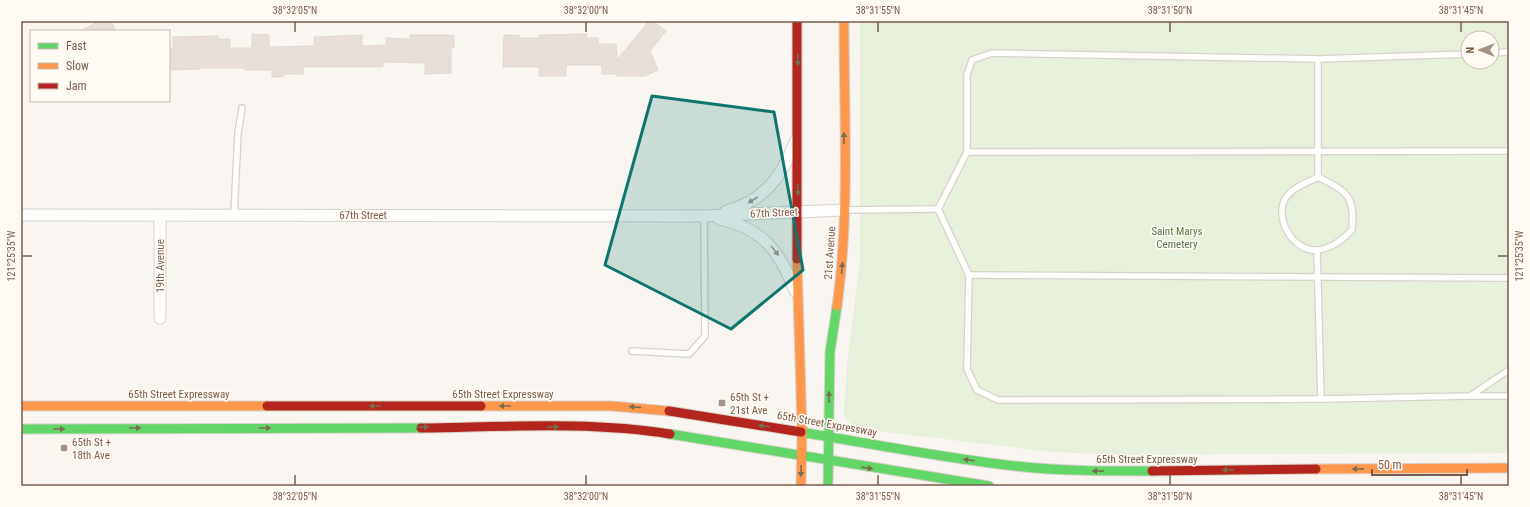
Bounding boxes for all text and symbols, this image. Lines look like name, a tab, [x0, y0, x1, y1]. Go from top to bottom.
text: 38°32'05"N	[273, 5, 317, 16]
text: 38°32'00"N	[564, 5, 608, 16]
text: 38°31'55"N	[856, 5, 900, 16]
text: 38°31'50"N	[1148, 5, 1192, 16]
text: 38°31'45"N	[1439, 5, 1483, 16]
legend	[30, 30, 170, 102]
north arrow	[1460, 30, 1500, 70]
text: Fast	[66, 39, 87, 53]
text: N	[1464, 46, 1477, 53]
one-way arrow	[795, 54, 801, 67]
text: Slow	[66, 59, 89, 73]
text: Jam	[66, 79, 87, 93]
one-way arrow	[841, 131, 847, 144]
one-way arrow	[795, 184, 801, 197]
one-way arrow	[748, 196, 759, 203]
street label: 67th Street	[750, 205, 798, 221]
street label: 67th Street	[339, 209, 387, 222]
park label: Saint Marys Cemetery	[1151, 225, 1203, 251]
street label: 21st Avenue	[822, 226, 838, 280]
text: 121°25'35"W	[6, 230, 17, 281]
text: 121°25'35"W	[1514, 230, 1525, 281]
street label: 19th Avenue	[154, 239, 167, 293]
one-way arrow	[770, 246, 779, 257]
one-way arrow	[838, 262, 845, 274]
street label: 65th Street Expressway	[128, 388, 230, 401]
street label: 65th Street Expressway	[452, 388, 554, 401]
one-way arrow	[826, 390, 832, 403]
place label: 65th St + 21st Ave	[730, 391, 769, 417]
marker: 65th St + 21st Ave	[717, 398, 727, 408]
one-way arrow	[368, 403, 381, 409]
one-way arrow	[498, 403, 511, 409]
one-way arrow	[629, 404, 641, 411]
street label: 65th Street Expressway	[776, 409, 878, 439]
one-way arrow	[757, 422, 770, 428]
one-way arrow	[417, 424, 430, 430]
one-way arrow	[547, 424, 560, 430]
one-way arrow	[129, 425, 141, 432]
one-way arrow	[259, 425, 272, 431]
one-way arrow	[53, 426, 66, 432]
place label: 65th St + 18th Ave	[72, 436, 111, 462]
marker: 65th St + 18th Ave	[59, 443, 69, 453]
scale bar	[1372, 451, 1467, 477]
street label: 65th Street Expressway	[1096, 453, 1198, 466]
one-way arrow	[962, 457, 975, 463]
text: 50 m	[1378, 458, 1402, 472]
one-way arrow	[798, 465, 804, 478]
one-way arrow	[861, 465, 873, 471]
one-way arrow	[1351, 466, 1364, 472]
one-way arrow	[1221, 467, 1234, 473]
one-way arrow	[1091, 468, 1104, 474]
text: 38°32'05"N	[273, 491, 317, 502]
text: 38°32'00"N	[564, 491, 608, 502]
text: 38°31'55"N	[856, 491, 900, 502]
text: 38°31'50"N	[1148, 491, 1192, 502]
text: 38°31'45"N	[1439, 491, 1483, 502]

